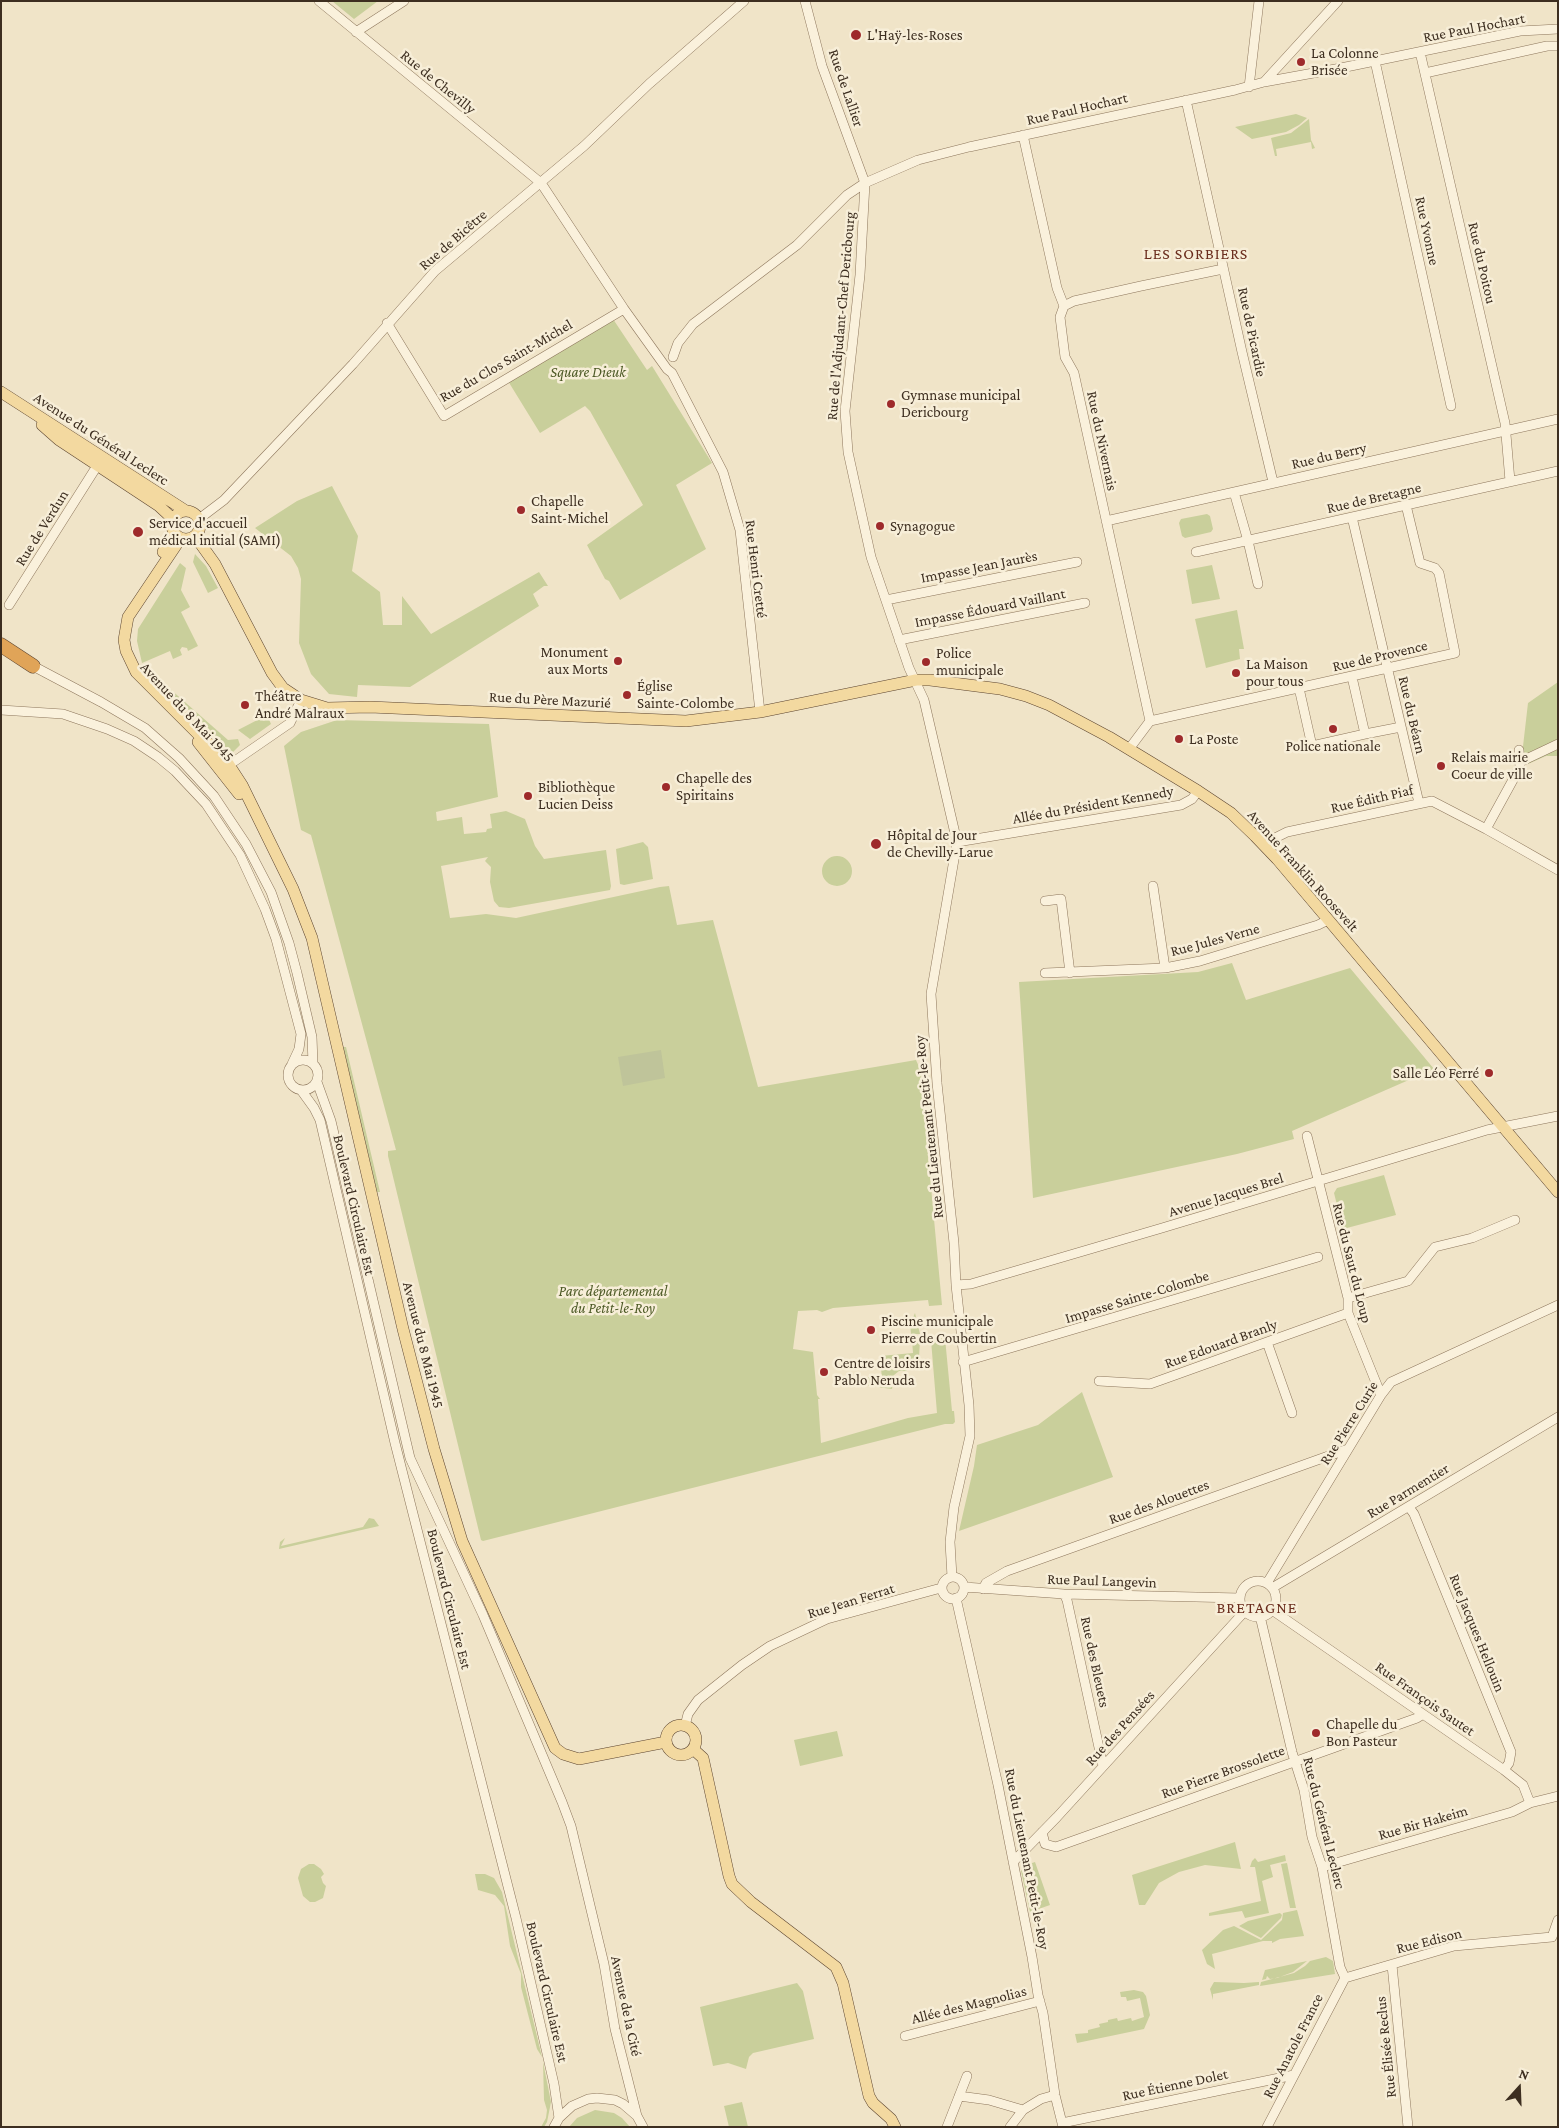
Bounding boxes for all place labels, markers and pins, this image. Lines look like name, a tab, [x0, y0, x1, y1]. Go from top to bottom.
place label: L'Haÿ-les-Roses	[867, 26, 963, 44]
marker: L'Haÿ-les-Roses	[849, 28, 863, 42]
place label: La Colonne Brisée	[1311, 44, 1379, 79]
marker: La Colonne Brisée	[1295, 56, 1307, 68]
place label: Gymnase municipal Dericbourg	[901, 386, 1021, 421]
marker: Gymnase municipal Dericbourg	[885, 398, 897, 410]
place label: Chapelle Saint-Michel	[531, 492, 608, 527]
marker: Chapelle Saint-Michel	[515, 504, 527, 516]
place label: Service d'accueil médical initial (SAMI)	[149, 514, 281, 549]
place label: Synagogue	[890, 517, 955, 535]
marker: Synagogue	[874, 520, 886, 532]
marker: Service d'accueil médical initial (SAMI)	[131, 525, 145, 539]
place label: Monument aux Morts	[540, 643, 608, 678]
place label: Police municipale	[936, 644, 1003, 679]
marker: Monument aux Morts	[612, 655, 624, 667]
place label: La Maison pour tous	[1246, 655, 1308, 690]
marker: Police municipale	[920, 656, 932, 668]
marker: La Maison pour tous	[1230, 667, 1242, 679]
place label: Église Sainte-Colombe	[637, 677, 734, 712]
place label: Théâtre André Malraux	[255, 687, 344, 722]
marker: Église Sainte-Colombe	[621, 689, 633, 701]
marker: Théâtre André Malraux	[239, 699, 251, 711]
marker: Police nationale	[1327, 723, 1339, 735]
place label: La Poste	[1189, 730, 1238, 748]
marker: La Poste	[1173, 733, 1185, 745]
place label: Police nationale	[1286, 737, 1380, 755]
place label: Relais mairie Coeur de ville	[1451, 748, 1533, 783]
marker: Relais mairie Coeur de ville	[1435, 760, 1447, 772]
place label: Chapelle des Spiritains	[676, 769, 752, 804]
place label: Bibliothèque Lucien Deiss	[538, 778, 615, 813]
marker: Chapelle des Spiritains	[660, 781, 672, 793]
marker: Bibliothèque Lucien Deiss	[522, 790, 534, 802]
place label: Hôpital de Jour de Chevilly-Larue	[887, 826, 993, 861]
marker: Hôpital de Jour de Chevilly-Larue	[869, 837, 883, 851]
place label: Salle Léo Ferré	[1393, 1064, 1479, 1082]
marker: Salle Léo Ferré	[1483, 1067, 1495, 1079]
place label: Piscine municipale Pierre de Coubertin	[881, 1312, 997, 1347]
marker: Piscine municipale Pierre de Coubertin	[865, 1324, 877, 1336]
place label: Centre de loisirs Pablo Neruda	[834, 1354, 930, 1389]
marker: Centre de loisirs Pablo Neruda	[818, 1366, 830, 1378]
place label: Chapelle du Bon Pasteur	[1326, 1715, 1397, 1750]
marker: Chapelle du Bon Pasteur	[1310, 1727, 1322, 1739]

